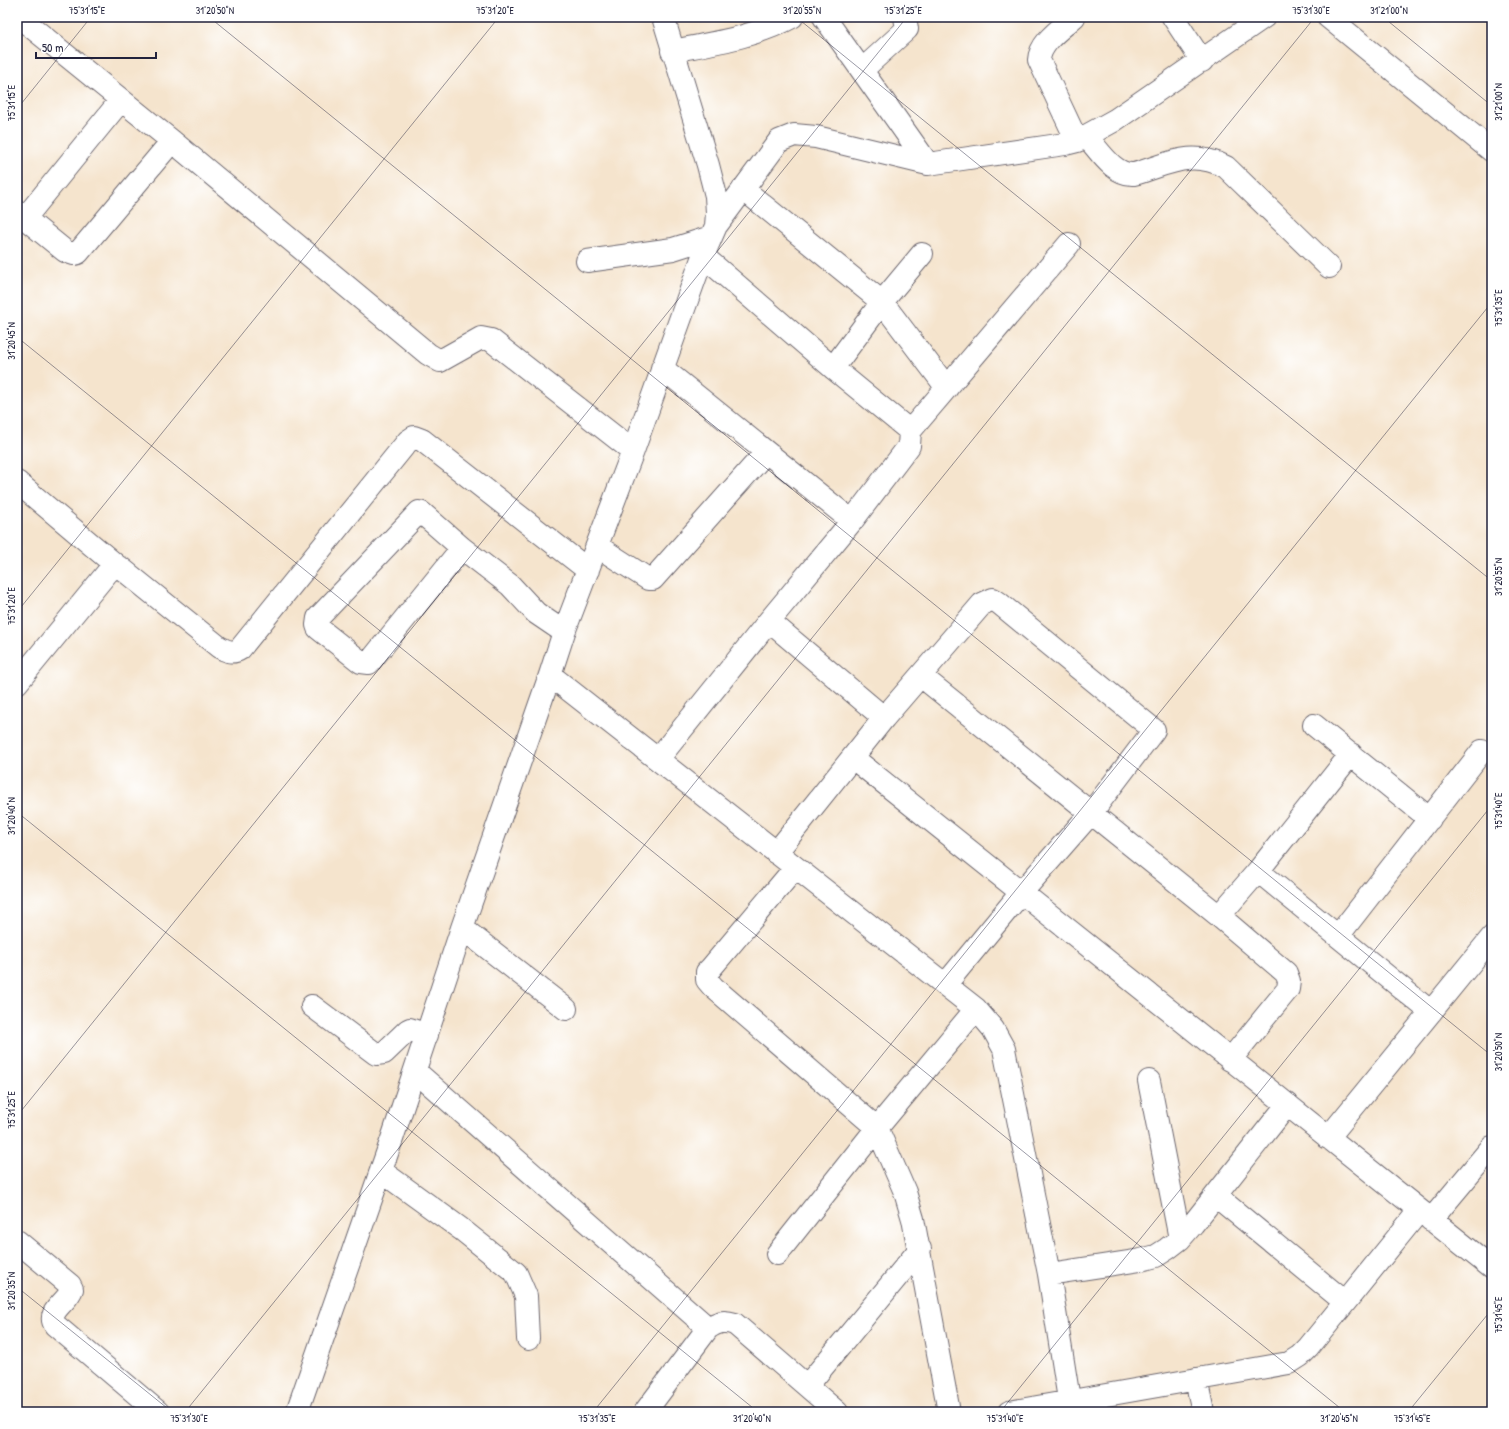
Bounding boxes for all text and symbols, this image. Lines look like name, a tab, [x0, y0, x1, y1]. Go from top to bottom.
text: 75°31'15"E	[69, 4, 106, 17]
text: 31°20'50"N	[196, 4, 234, 17]
text: 75°31'20"E	[476, 4, 515, 17]
text: 31°20'55"N	[783, 4, 821, 17]
text: 75°31'25"E	[884, 4, 922, 17]
text: 75°31'30"E	[1292, 4, 1330, 17]
text: 31°21'00"N	[1370, 4, 1408, 17]
scale bar	[36, 34, 156, 60]
text: 50 m	[42, 39, 63, 56]
text: 31°21'00"N	[1492, 83, 1505, 121]
text: 75°31'15"E	[5, 84, 18, 121]
text: 75°31'35"E	[1492, 289, 1505, 327]
text: 31°20'45"N	[5, 322, 18, 360]
text: 31°20'55"N	[1492, 558, 1505, 596]
text: 75°31'20"E	[5, 586, 18, 625]
text: 75°31'40"E	[1492, 792, 1505, 829]
text: 31°20'40"N	[5, 797, 18, 835]
text: 31°20'50"N	[1492, 1033, 1505, 1071]
text: 75°31'25"E	[5, 1091, 18, 1129]
text: 31°20'35"N	[5, 1272, 18, 1310]
text: 75°31'45"E	[1492, 1296, 1505, 1333]
text: 75°31'30"E	[170, 1412, 208, 1425]
text: 75°31'35"E	[578, 1412, 616, 1425]
text: 31°20'40"N	[733, 1412, 771, 1425]
text: 75°31'40"E	[987, 1412, 1024, 1425]
text: 31°20'45"N	[1320, 1412, 1358, 1425]
text: 75°31'45"E	[1394, 1412, 1431, 1425]

